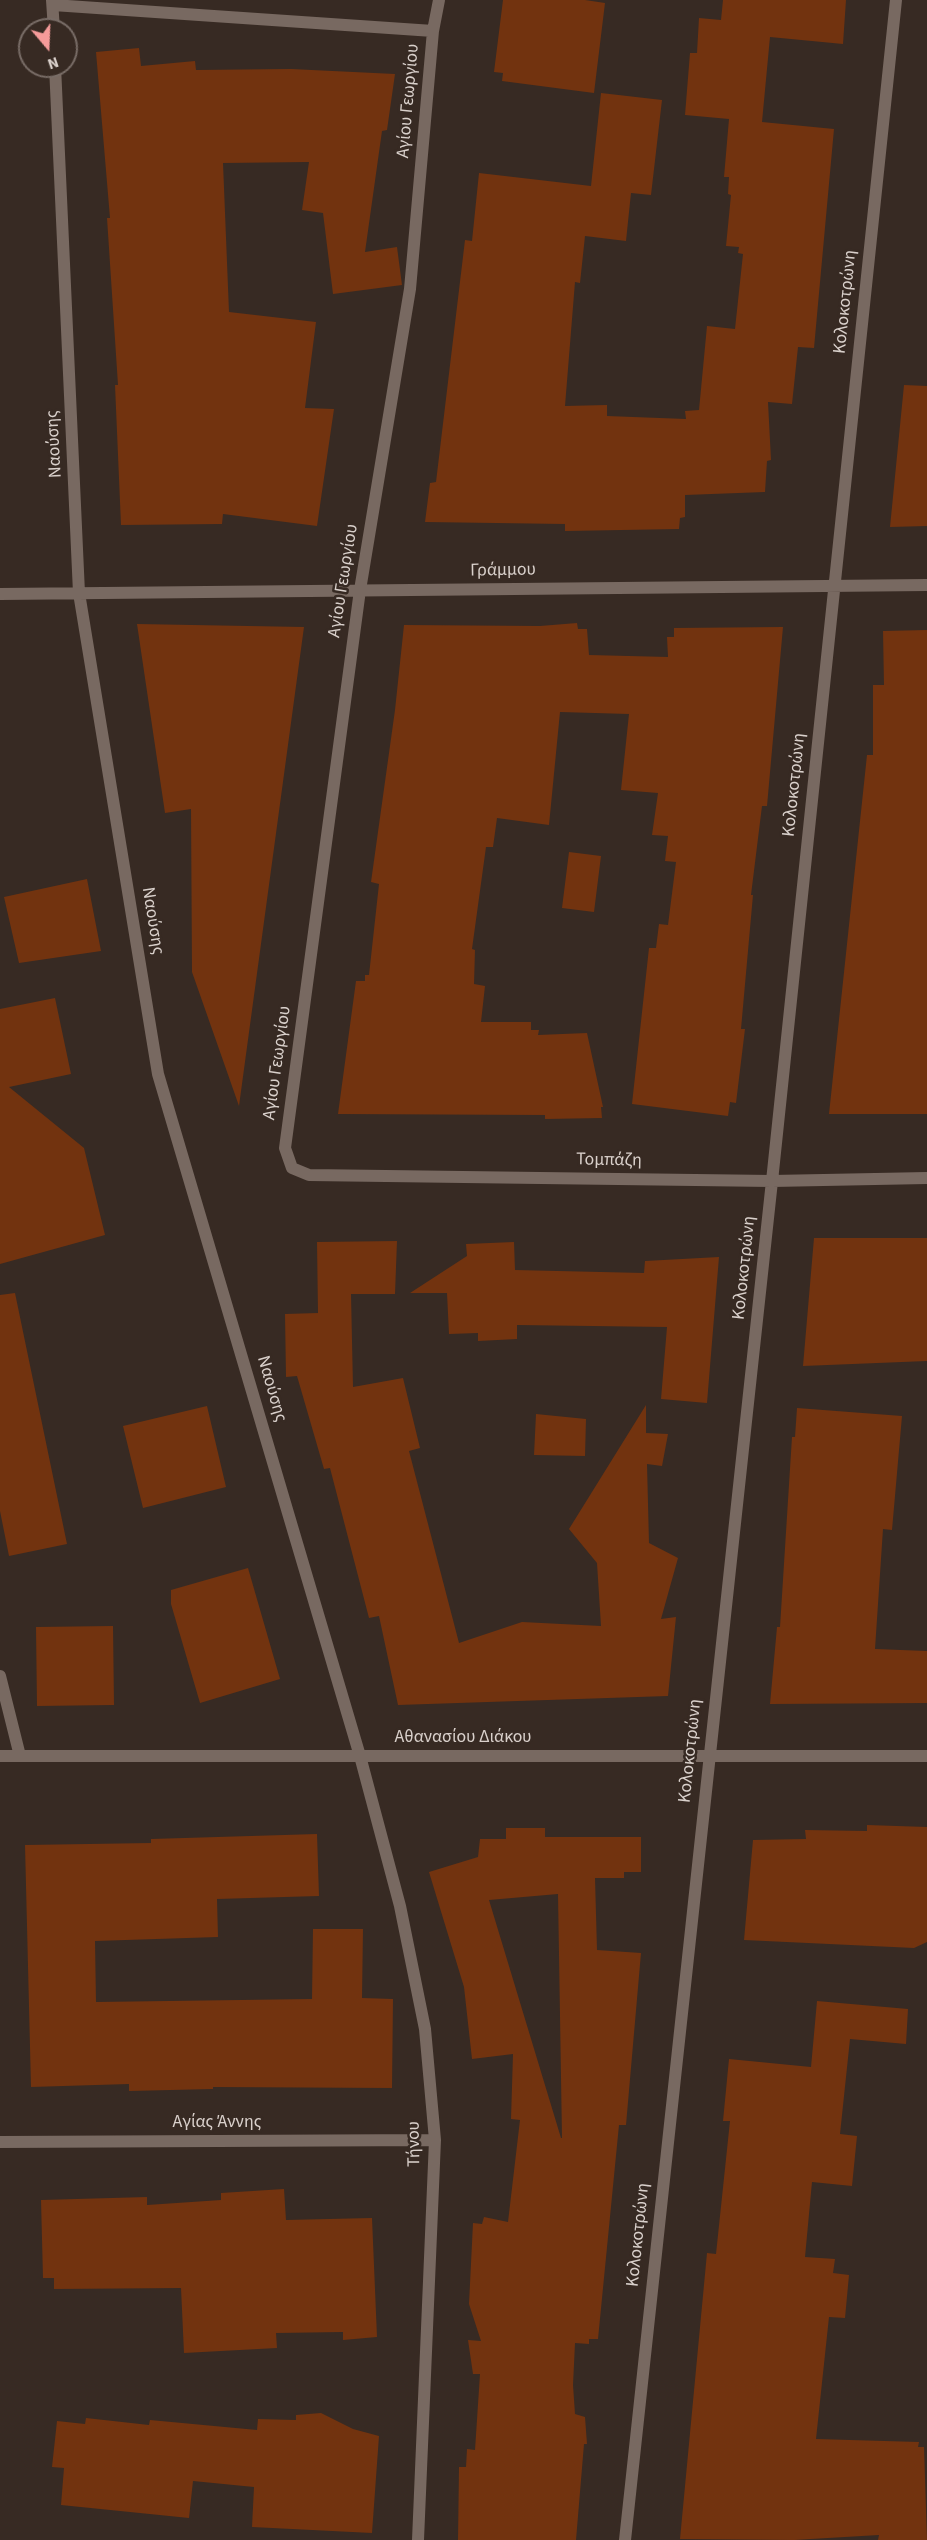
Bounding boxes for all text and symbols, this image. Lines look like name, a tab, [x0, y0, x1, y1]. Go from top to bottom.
north arrow	[18, 18, 78, 78]
street label: Αγίου Γεωργίου	[393, 43, 425, 159]
text: N	[45, 51, 62, 75]
street label: Κολοκοτρώνη	[830, 249, 862, 355]
street label: Ναούσης	[42, 410, 68, 478]
street label: Αγίου Γεωργίου	[324, 523, 364, 639]
street label: Γράμμου	[470, 560, 536, 582]
street label: Κολοκοτρώνη	[779, 732, 811, 838]
street label: Ναούσης	[136, 886, 168, 956]
street label: Αγίου Γεωργίου	[259, 1005, 297, 1121]
street label: Τομπάζη	[576, 1150, 642, 1172]
street label: Κολοκοτρώνη	[729, 1215, 761, 1321]
street label: Ναούσης	[251, 1353, 291, 1425]
street label: Κολοκοτρώνη	[675, 1698, 707, 1804]
street label: Αθανασίου Διάκου	[394, 1727, 532, 1749]
street label: Αγίας Άννης	[173, 2112, 261, 2134]
street label: Τήνου	[404, 2121, 426, 2167]
street label: Κολοκοτρώνη	[623, 2182, 655, 2288]

